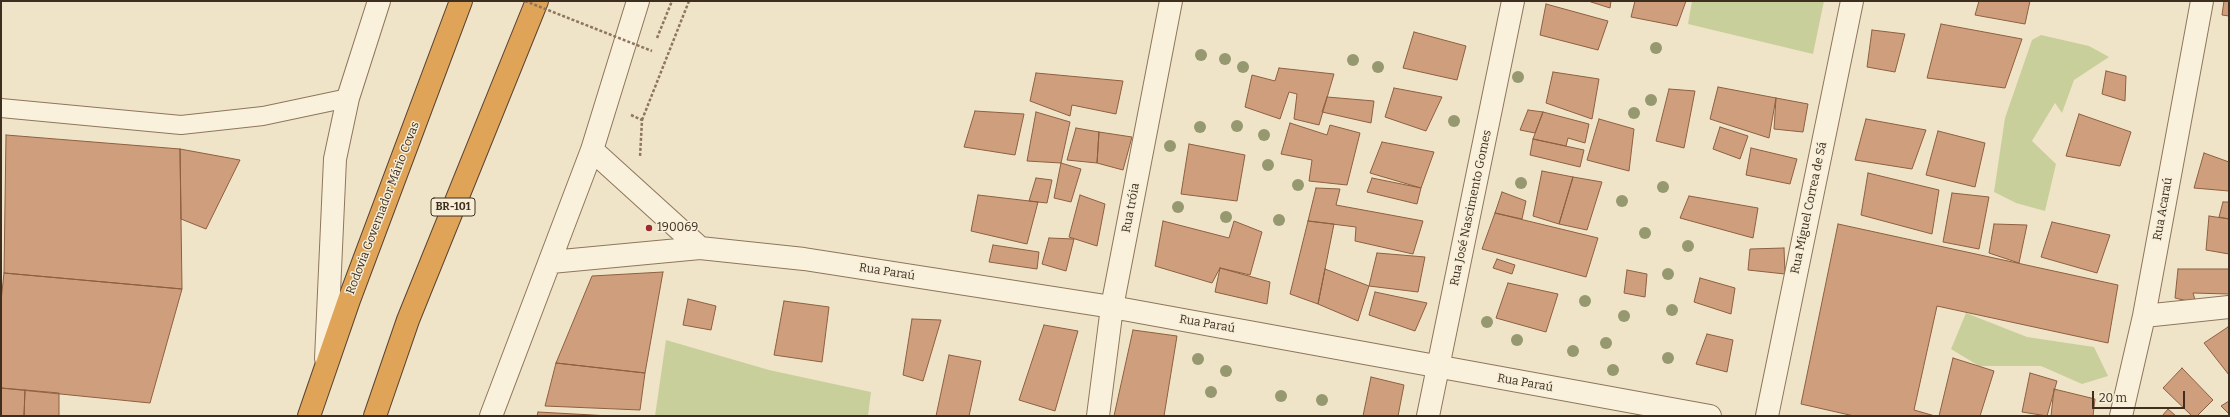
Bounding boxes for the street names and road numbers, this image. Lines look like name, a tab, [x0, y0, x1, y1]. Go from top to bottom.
street label: Rodovia Governador Mário Covas	[343, 120, 423, 296]
street label: Rua José Nascimento Gomes	[1447, 129, 1495, 287]
street label: Rua Miguel Correa de Sá	[1788, 141, 1830, 275]
street label: Rua Acaraú	[2150, 176, 2176, 242]
street label: Rua tróia	[1119, 182, 1143, 234]
road number: BR-101	[431, 198, 475, 216]
street label: Rua Paraú	[858, 260, 916, 284]
street label: Rua Paraú	[1178, 312, 1236, 336]
street label: Rua Paraú	[1496, 371, 1554, 395]

